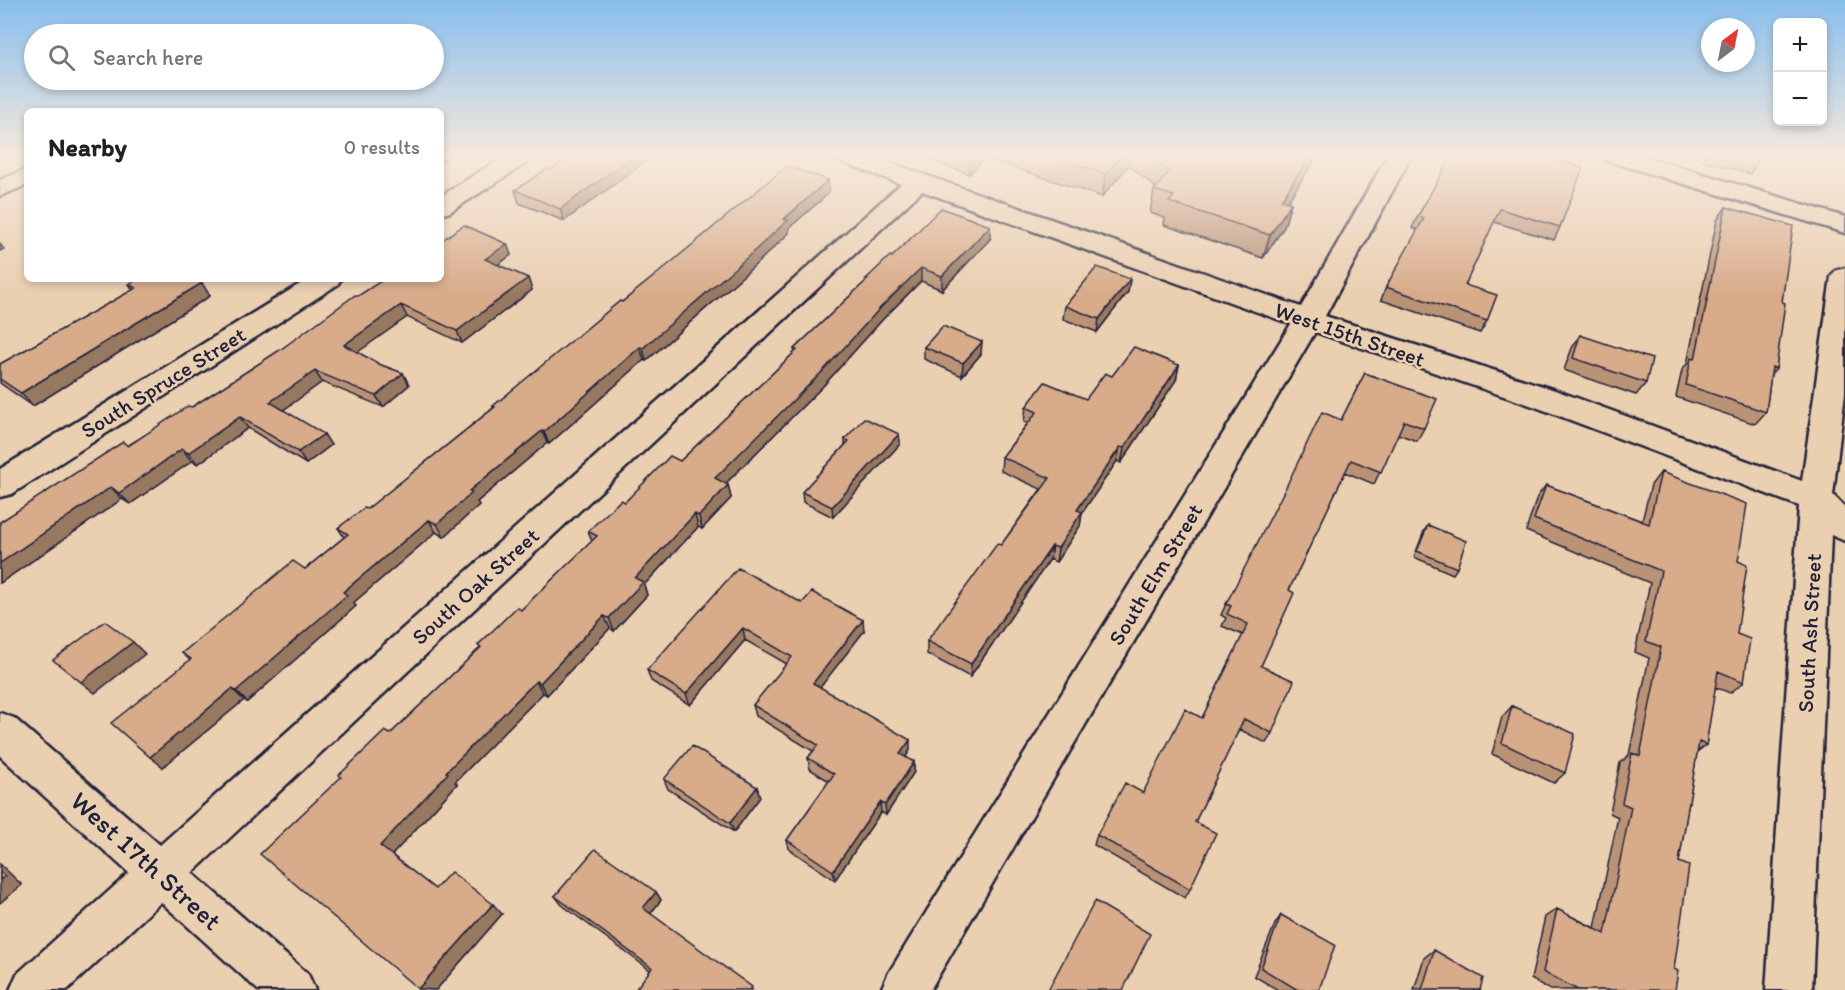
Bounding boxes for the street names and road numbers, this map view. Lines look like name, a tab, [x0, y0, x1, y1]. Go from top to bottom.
street label: West 15th Street	[1271, 296, 1428, 373]
street label: South Spruce Street	[76, 321, 251, 444]
street label: South Elm Street	[1103, 499, 1208, 650]
street label: South Oak Street	[406, 522, 545, 651]
street label: South Ash Street	[1792, 553, 1827, 713]
street label: West 17th Street	[64, 784, 229, 937]

